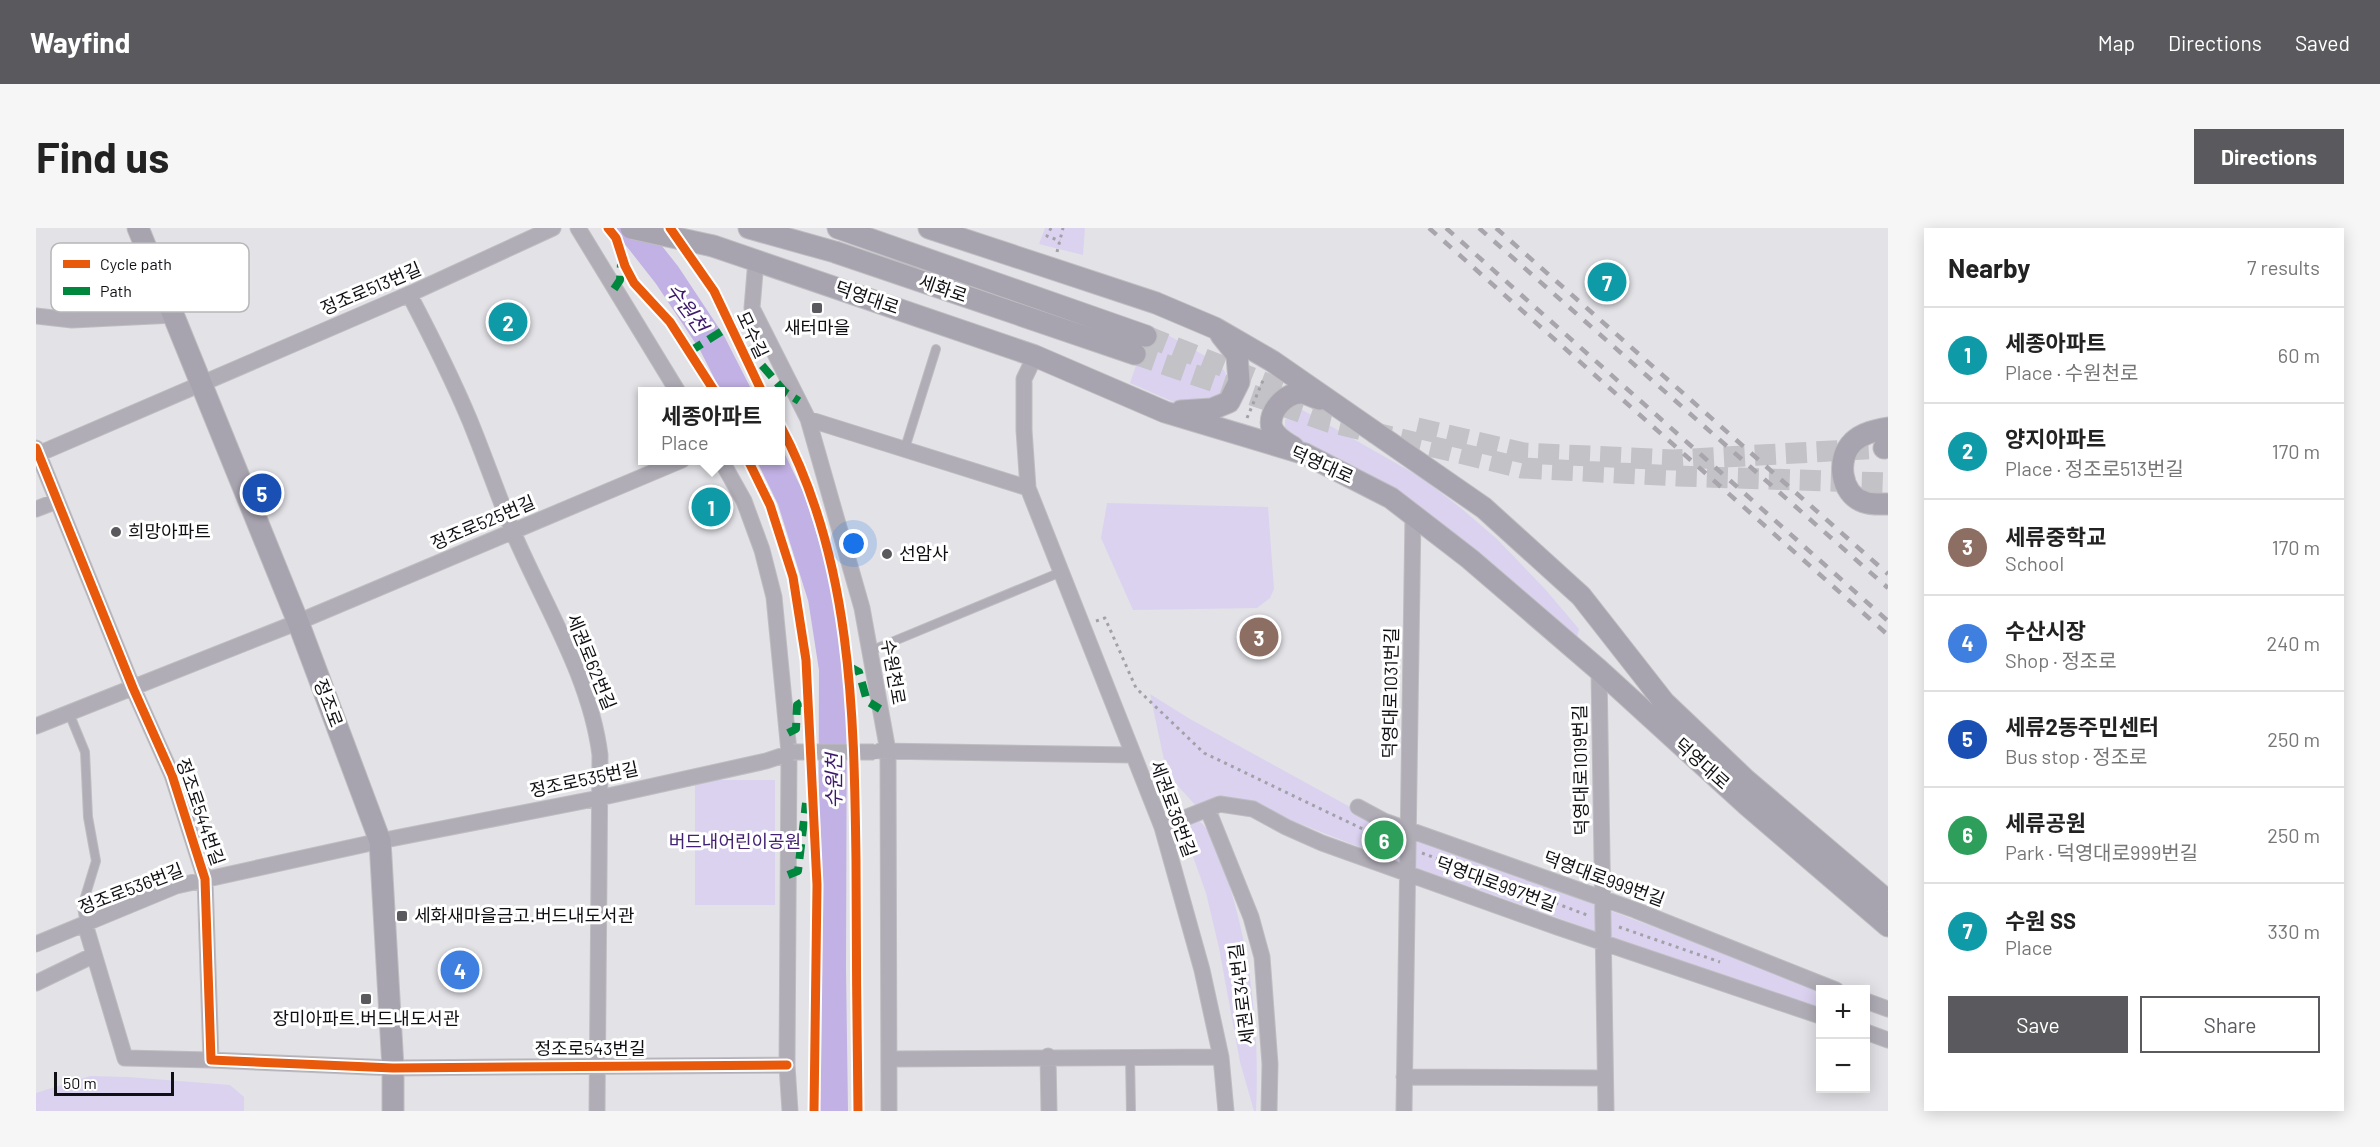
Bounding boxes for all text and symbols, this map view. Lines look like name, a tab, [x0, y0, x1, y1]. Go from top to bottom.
text: Wayfind	[30, 25, 130, 59]
text: Map	[2098, 30, 2135, 55]
text: Directions	[2168, 30, 2262, 55]
text: Saved	[2295, 30, 2350, 55]
button: Directions	[2194, 129, 2344, 184]
text: Find us	[36, 131, 169, 181]
legend	[51, 243, 249, 312]
text: Nearby	[1948, 252, 2030, 283]
text: Cycle path	[100, 254, 172, 273]
text: 7 results	[2247, 255, 2320, 279]
street label: 정조로513번길	[317, 257, 424, 319]
pin: 7	[1588, 260, 1626, 304]
street label: 세화로	[916, 270, 970, 307]
street label: 덕영대로	[832, 276, 902, 318]
water label: 수원천	[662, 278, 715, 339]
text: Path	[100, 281, 132, 300]
pin: 2	[488, 300, 528, 344]
marker: 새터마을	[810, 301, 824, 315]
street label: 모수길	[732, 307, 773, 362]
place label: 새터마을	[784, 316, 850, 338]
text: 세종아파트	[2005, 329, 2106, 355]
text: 1	[1964, 343, 1971, 367]
text: 60 m	[2278, 343, 2320, 367]
text: Place · 수원천로	[2005, 360, 2138, 384]
popup	[638, 387, 785, 465]
text: 세종아파트	[661, 402, 762, 428]
text: 양지아파트	[2005, 425, 2106, 451]
text: Place	[661, 430, 709, 454]
text: 2	[1962, 439, 1973, 463]
text: 170 m	[2272, 439, 2320, 463]
street label: 덕영대로	[1288, 441, 1357, 488]
text: Place · 정조로513번길	[2005, 456, 2184, 480]
pin: 5	[242, 470, 282, 516]
pin: 1	[692, 484, 730, 530]
street label: 정조로525번길	[427, 490, 538, 554]
place label: 희망아파트	[128, 520, 211, 542]
text: 세류중학교	[2005, 523, 2106, 549]
marker: 희망아파트	[109, 525, 123, 539]
your location	[839, 529, 868, 558]
text: 3	[1962, 535, 1973, 559]
text: 170 m	[2272, 535, 2320, 559]
place label: 선암사	[899, 542, 949, 564]
marker: 선암사	[880, 547, 894, 561]
text: School	[2005, 551, 2064, 575]
street label: 세권로62번길	[563, 610, 621, 713]
pin: 3	[1240, 614, 1278, 660]
text: 수산시장	[2005, 617, 2086, 643]
street label: 덕영대로1031번길	[1378, 627, 1402, 759]
text: 4	[1961, 631, 1974, 655]
text: 240 m	[2266, 631, 2320, 655]
street label: 수원천로	[877, 637, 911, 706]
text: Shop · 정조로	[2005, 648, 2117, 672]
street label: 정조로	[310, 676, 348, 730]
street label: 덕영대로1019번길	[1568, 704, 1592, 836]
text: 세류2동주민센터	[2005, 713, 2159, 739]
text: 5	[1962, 727, 1973, 751]
text: 250 m	[2267, 727, 2320, 751]
street label: 덕영대로	[1671, 733, 1735, 794]
text: Bus stop · 정조로	[2005, 744, 2148, 768]
water label: 수원천	[821, 751, 845, 809]
street label: 정조로544번길	[172, 755, 230, 868]
street label: 정조로535번길	[527, 757, 640, 801]
street label: 세권로36번길	[1146, 757, 1202, 860]
text: 세류공원	[2005, 809, 2086, 835]
pin: 6	[1364, 818, 1404, 862]
text: 6	[1962, 823, 1973, 847]
text: 250 m	[2267, 823, 2320, 847]
park label: 버드내어린이공원	[669, 830, 801, 852]
text: Park · 덕영대로999번길	[2005, 840, 2198, 864]
street label: 덕영대로999번길	[1541, 846, 1668, 910]
street label: 덕영대로997번길	[1433, 851, 1560, 915]
street label: 정조로536번길	[75, 858, 186, 918]
place label: 세화새마을금고.버드내도서관	[414, 904, 635, 926]
text: 수원 SS	[2005, 907, 2076, 933]
marker: 세화새마을금고.버드내도서관	[395, 909, 409, 923]
text: 7	[1963, 919, 1972, 943]
text: 330 m	[2268, 919, 2320, 943]
text: Place	[2005, 935, 2053, 959]
street label: 세권로34번길	[1224, 942, 1258, 1046]
pin: 4	[440, 948, 480, 992]
map controls	[1816, 985, 1870, 1093]
button: +	[1816, 985, 1870, 1039]
marker: 장미아파트.버드내도서관	[359, 992, 373, 1006]
button: Save	[1948, 996, 2128, 1053]
button: Share	[2140, 996, 2320, 1053]
place label: 장미아파트.버드내도서관	[272, 1007, 460, 1029]
street label: 정조로543번길	[534, 1037, 646, 1059]
button: −	[1816, 1039, 1870, 1093]
scale bar	[54, 1069, 174, 1096]
text: 50 m	[63, 1073, 97, 1092]

